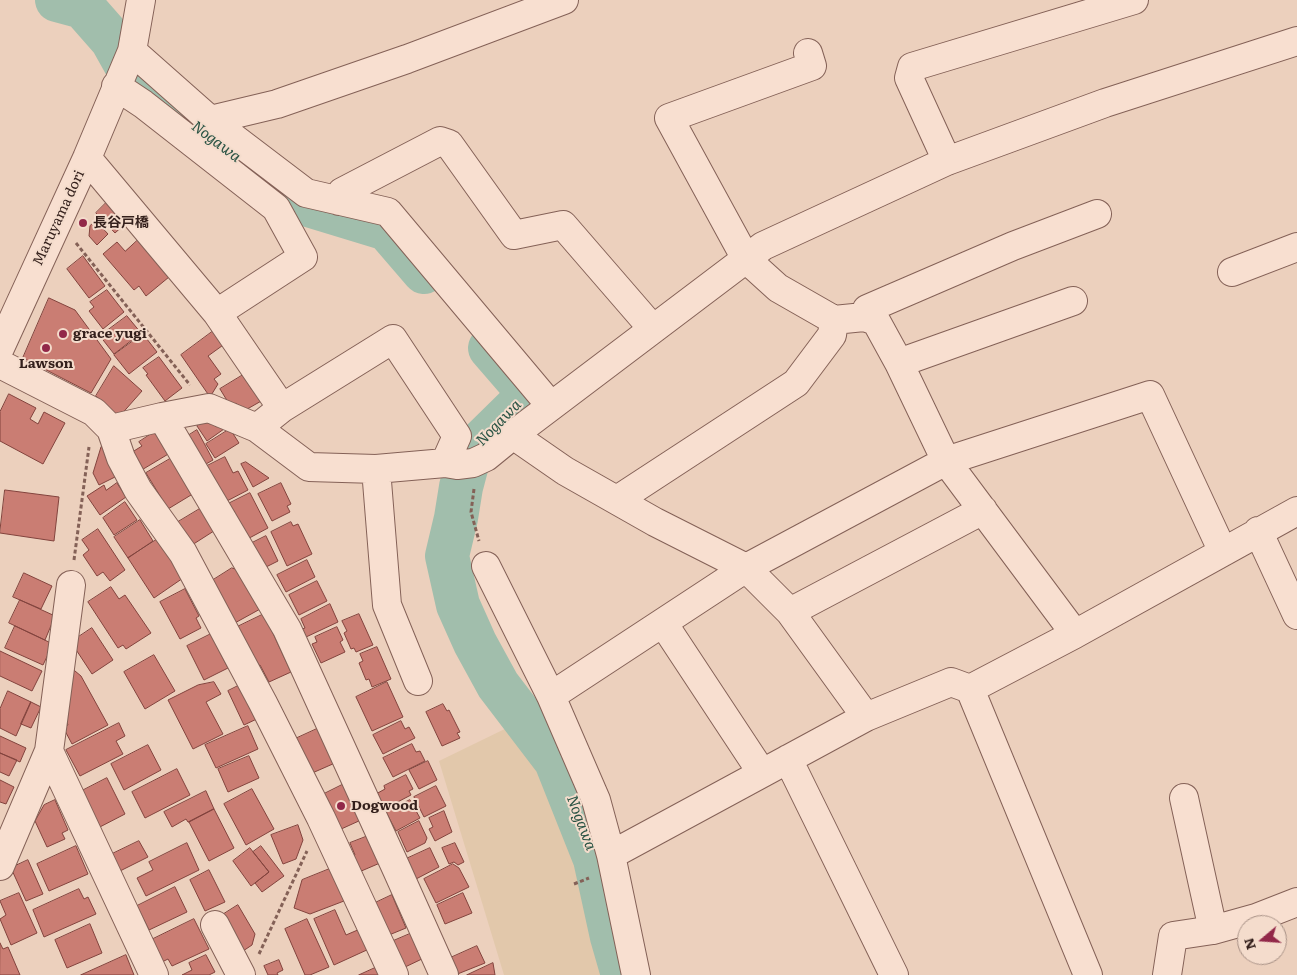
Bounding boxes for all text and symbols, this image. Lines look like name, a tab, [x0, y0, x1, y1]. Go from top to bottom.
water label: Nogawa	[188, 118, 244, 166]
street label: Maruyama dori	[30, 168, 88, 268]
place label: 長谷戸橋	[93, 215, 149, 231]
marker: 長谷戸橋	[77, 217, 89, 229]
place label: grace yugi	[73, 326, 147, 342]
marker: grace yugi	[57, 328, 69, 340]
marker: Lawson	[40, 342, 52, 354]
place label: Lawson	[19, 356, 73, 372]
water label: Nogawa	[473, 396, 525, 450]
water label: Nogawa	[562, 793, 600, 853]
place label: Dogwood	[351, 798, 418, 814]
marker: Dogwood	[335, 800, 347, 812]
north arrow	[1237, 915, 1287, 965]
text: N	[1237, 936, 1260, 953]

